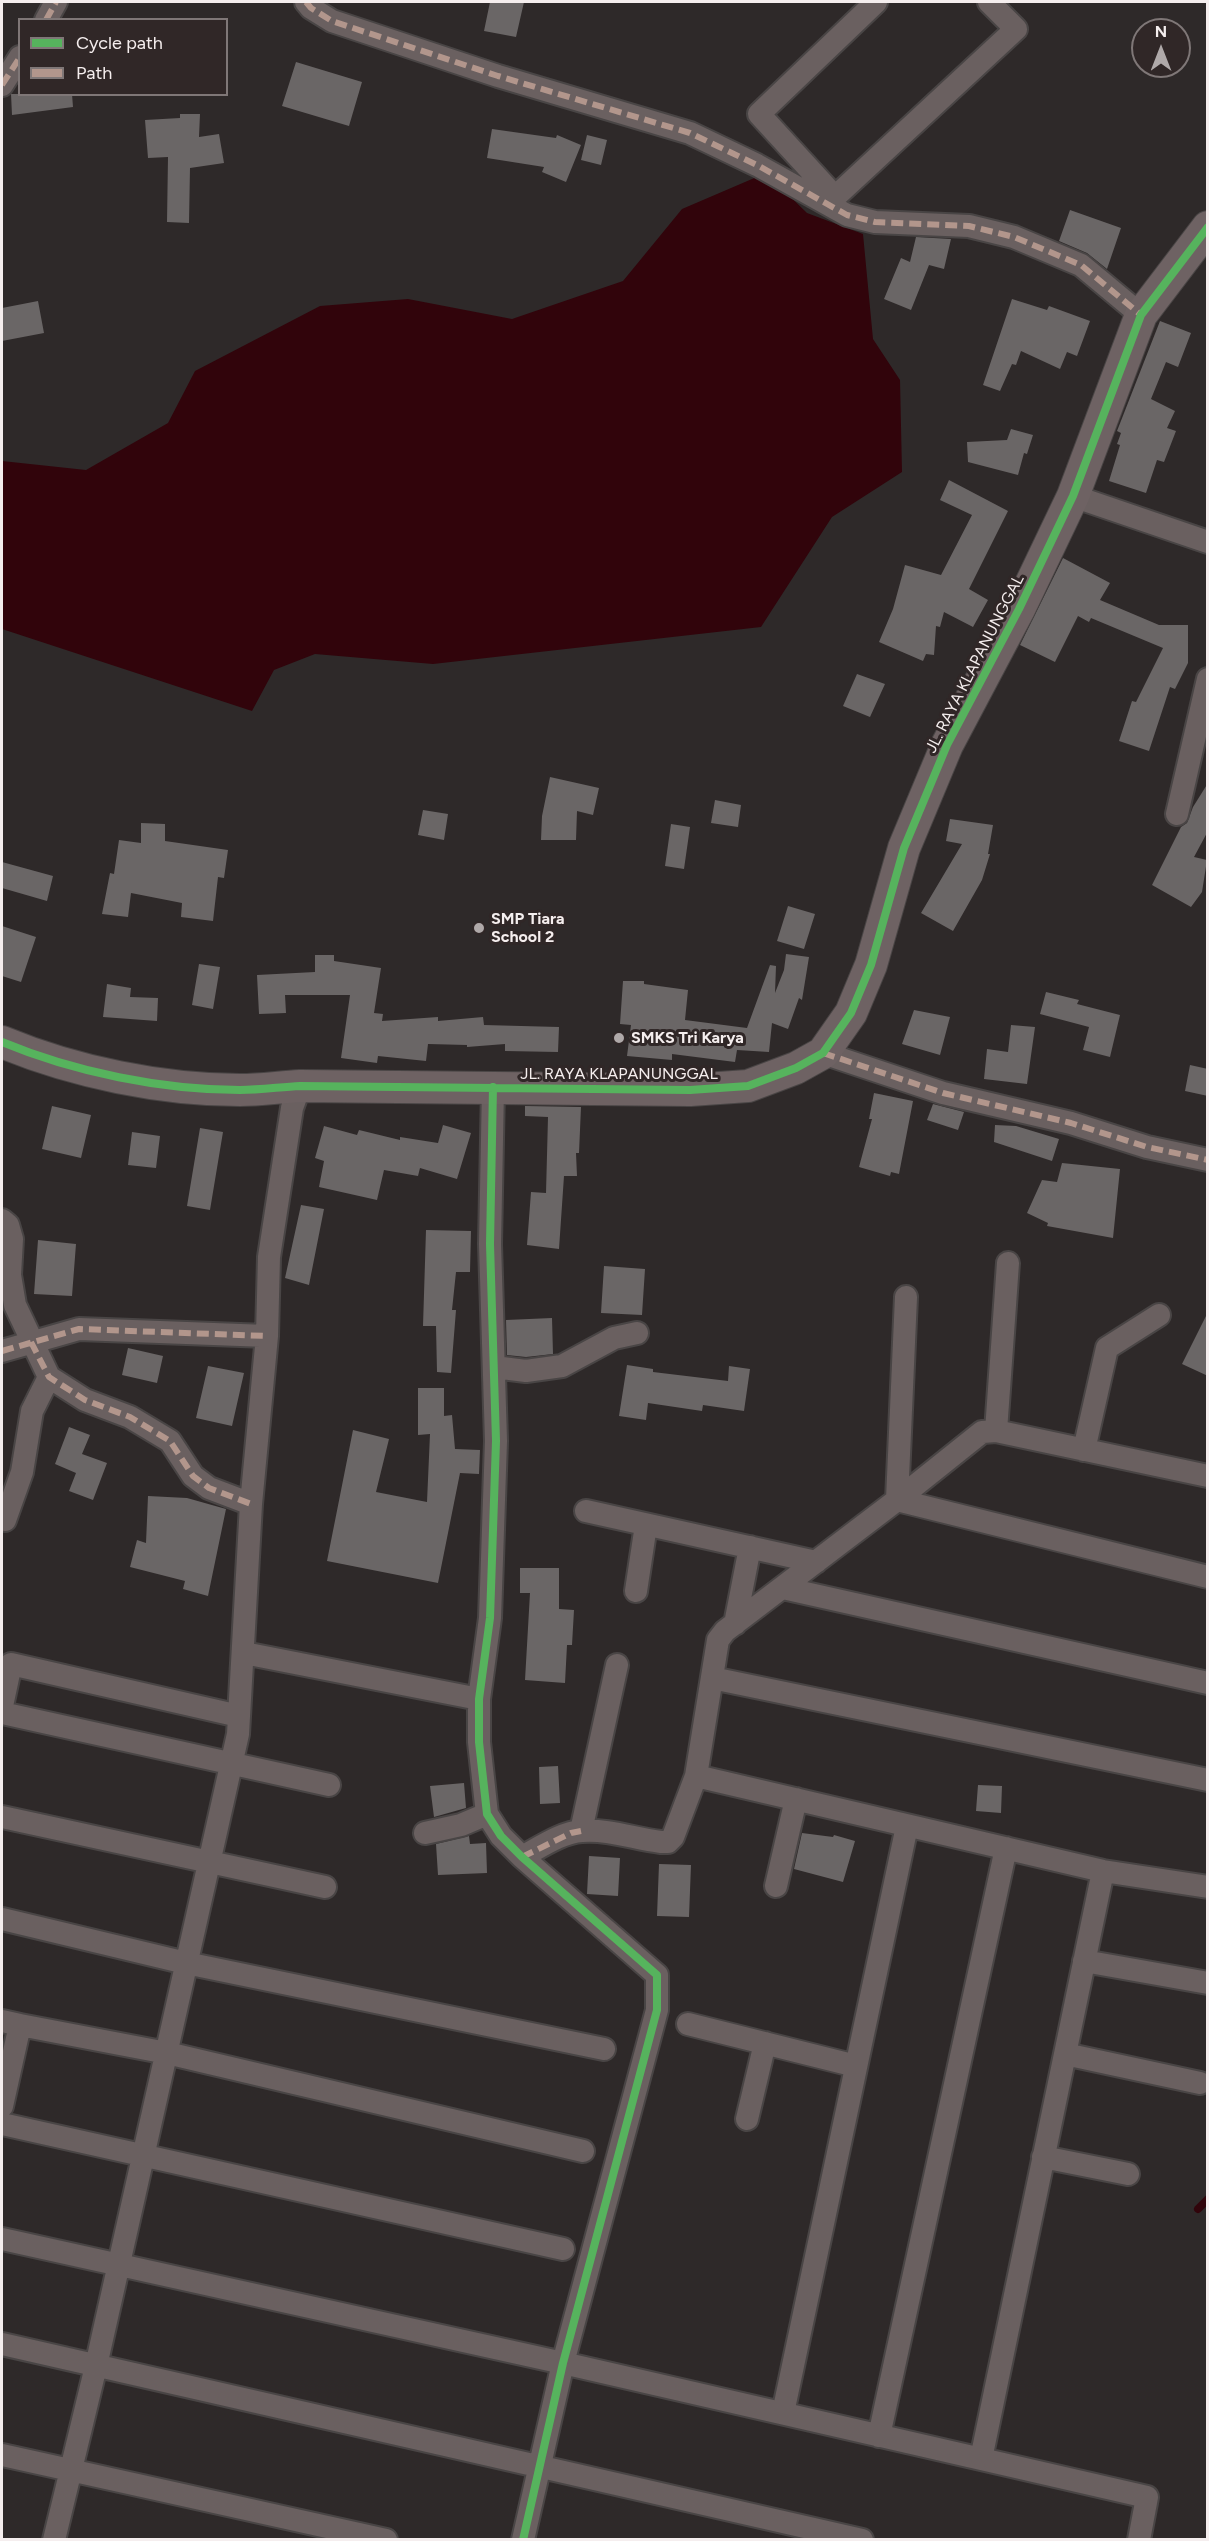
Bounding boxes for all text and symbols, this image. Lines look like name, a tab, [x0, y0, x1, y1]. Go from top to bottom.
legend	[18, 18, 228, 96]
north arrow	[1131, 18, 1191, 78]
text: N	[1155, 22, 1167, 41]
text: Cycle path	[76, 32, 163, 54]
text: Path	[76, 62, 112, 84]
street label: JL. RAYA KLAPANUNGGAL	[922, 572, 1028, 756]
place label: SMP Tiara School 2	[491, 909, 565, 947]
marker: SMP Tiara School 2	[472, 921, 486, 935]
place label: SMKS Tri Karya	[631, 1028, 744, 1048]
marker: SMKS Tri Karya	[612, 1031, 626, 1045]
street label: JL. RAYA KLAPANUNGGAL	[520, 1064, 718, 1084]

